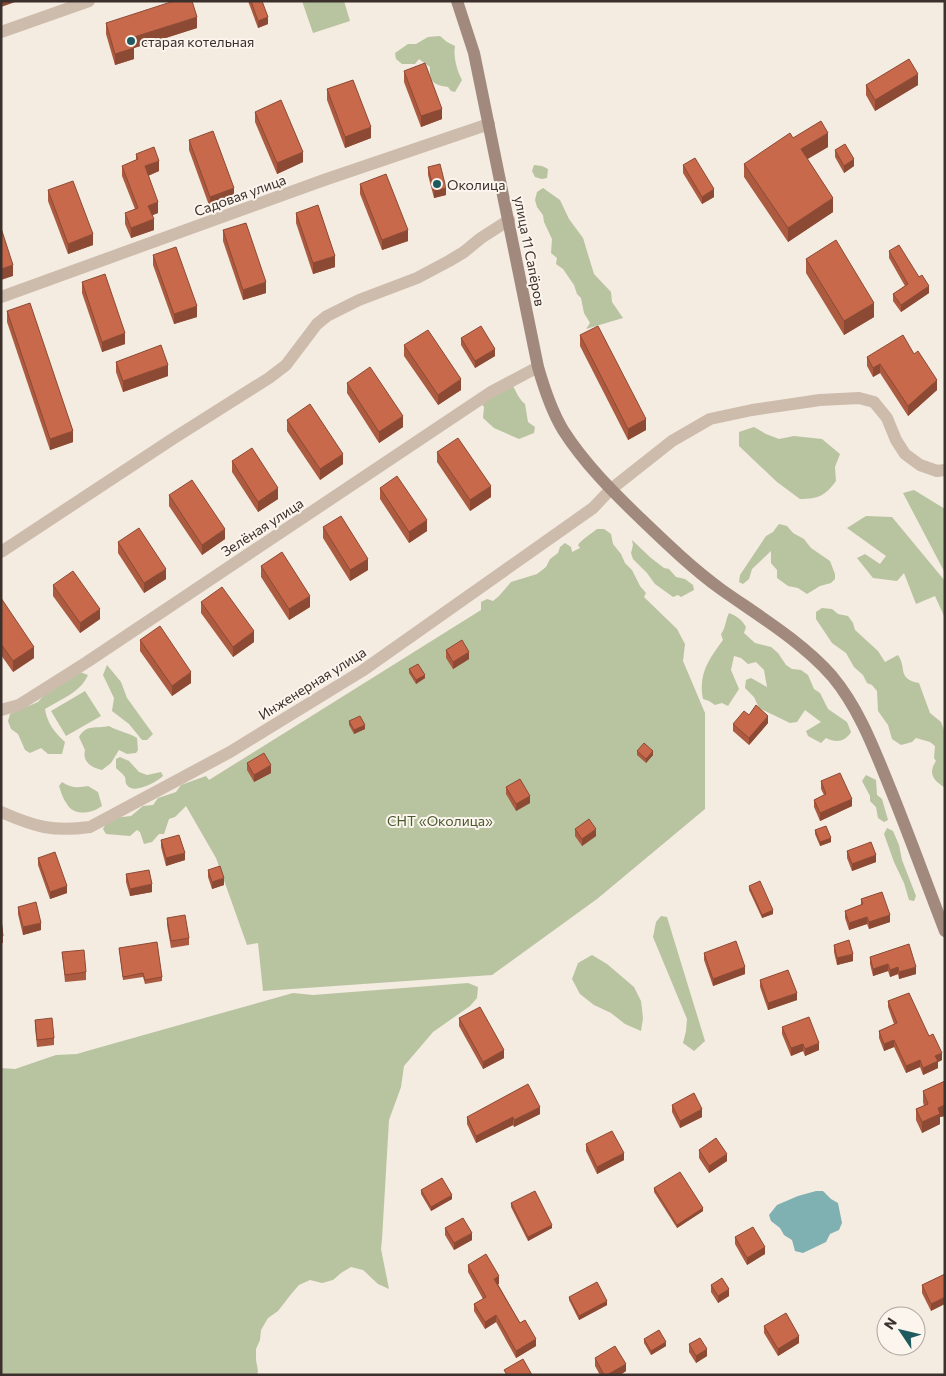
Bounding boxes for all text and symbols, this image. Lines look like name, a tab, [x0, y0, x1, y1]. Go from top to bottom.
place label: старая котельная	[141, 33, 254, 50]
marker: старая котельная	[125, 35, 137, 47]
street label: Садовая улица	[192, 171, 288, 219]
place label: Околица	[447, 176, 505, 193]
marker: Околица	[431, 178, 443, 190]
street label: улица 11 Сапёров	[511, 194, 549, 308]
street label: Зелёная улица	[218, 494, 306, 560]
street label: Инженерная улица	[255, 643, 369, 723]
park label: СНТ «Околица»	[387, 812, 493, 829]
north arrow	[876, 1306, 926, 1356]
text: N	[880, 1314, 900, 1332]

